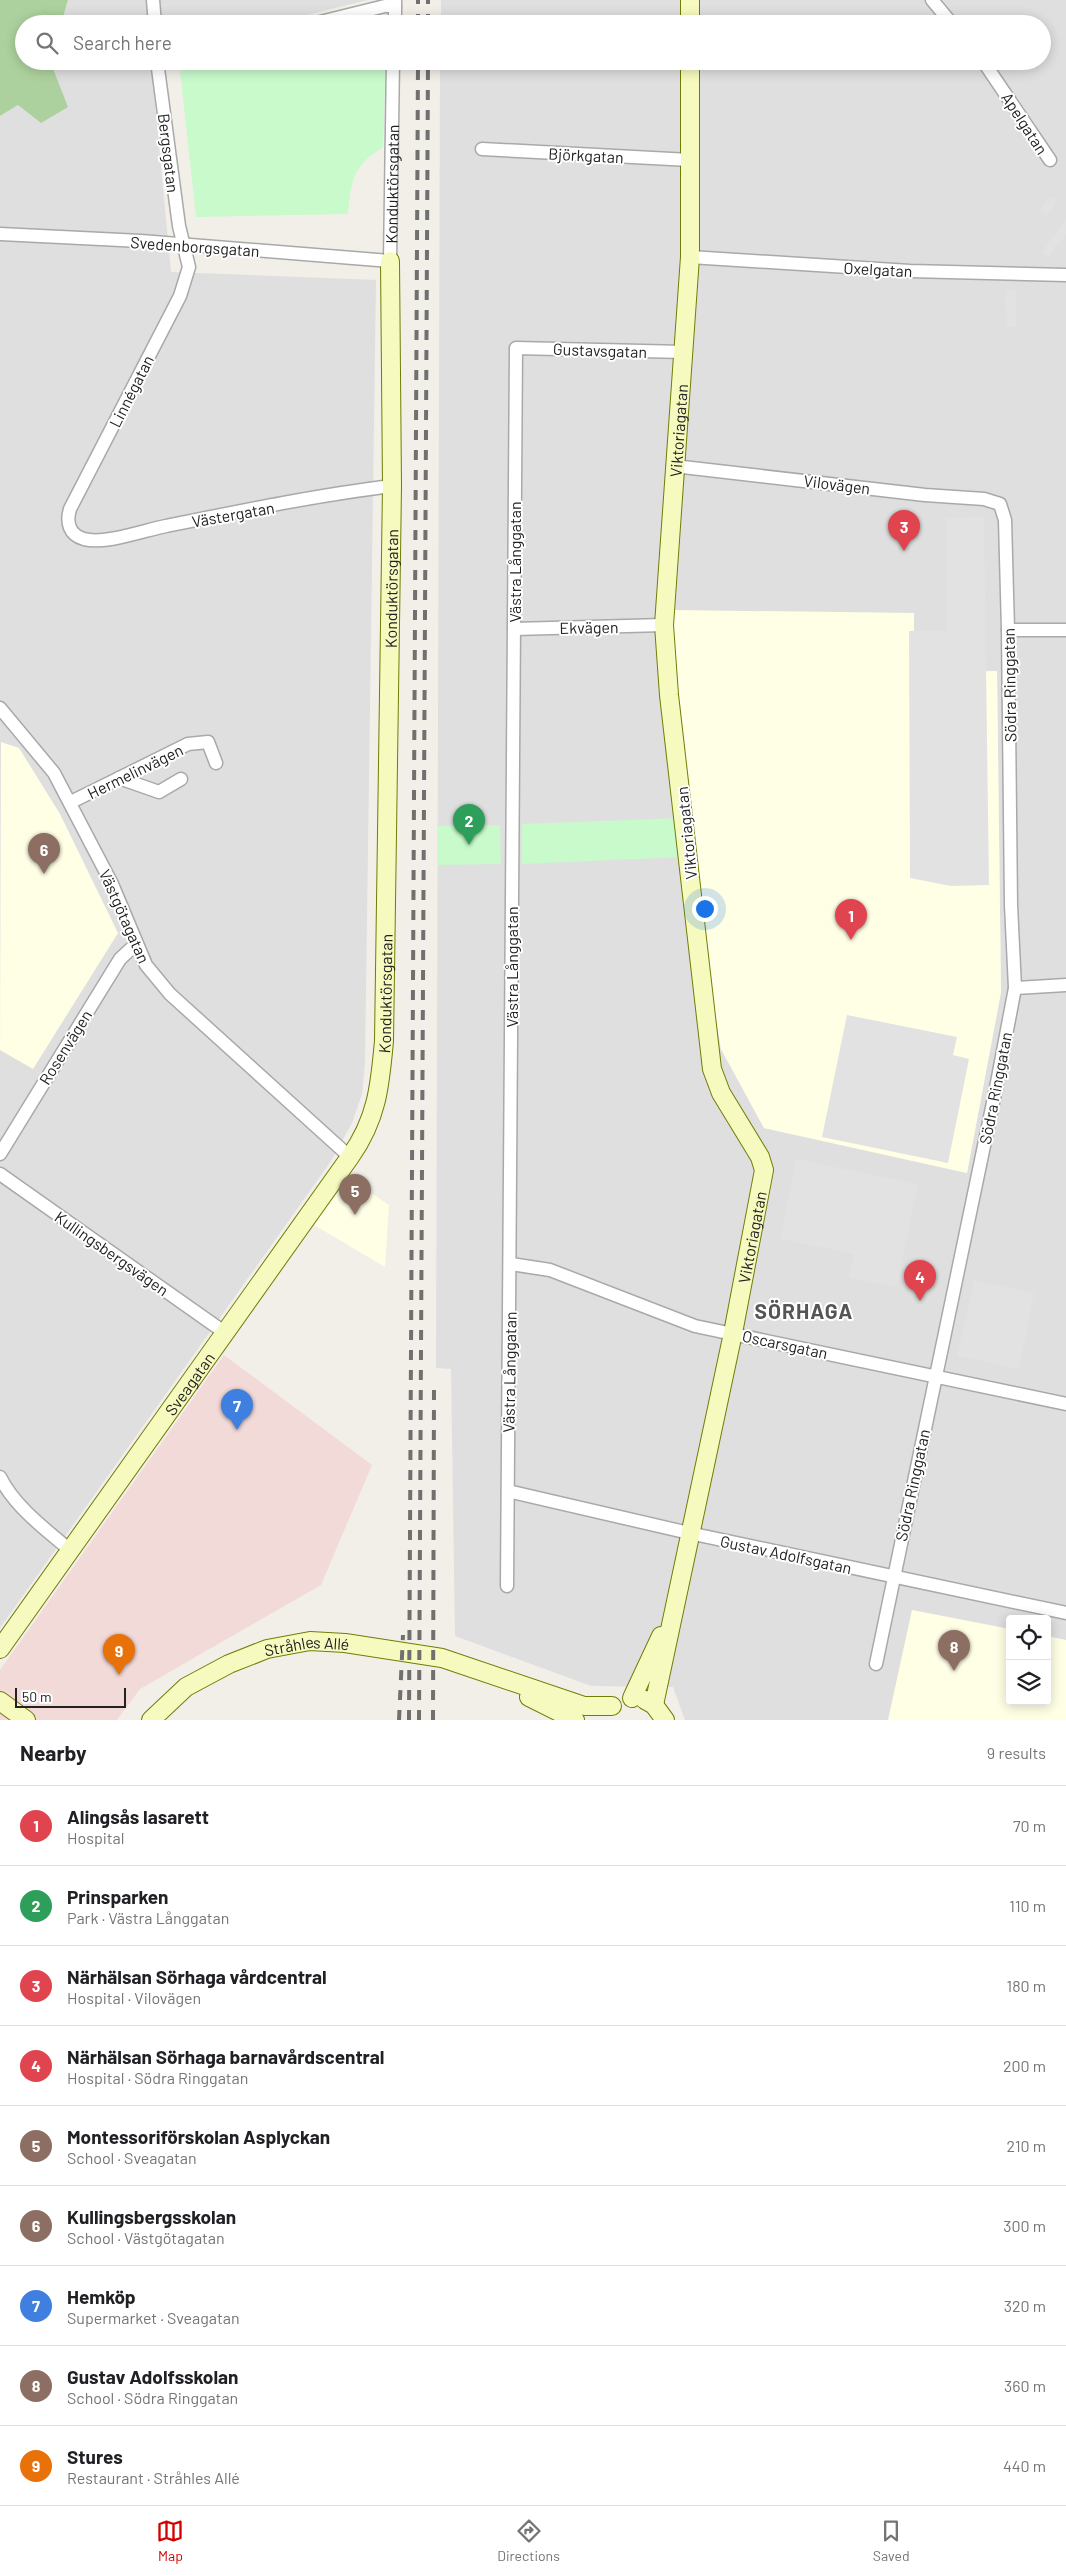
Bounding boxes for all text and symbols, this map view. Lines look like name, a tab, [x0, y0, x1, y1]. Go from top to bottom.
search box	[15, 15, 1051, 70]
icon: search	[33, 29, 61, 57]
text: Search here	[73, 31, 172, 54]
street label: Apelgatan	[998, 88, 1052, 158]
street label: Bergsgatan	[155, 112, 183, 194]
street label: Konduktörsgatan	[381, 124, 402, 244]
street label: Björkgatan	[548, 144, 624, 166]
street label: Svedenborgsgatan	[130, 232, 260, 260]
street label: Oxelgatan	[843, 258, 913, 280]
street label: Gustavsgatan	[553, 339, 647, 361]
street label: Linnégatan	[105, 352, 157, 430]
street label: Viktoriagatan	[665, 383, 691, 478]
street label: Vilovägen	[803, 470, 871, 498]
street label: Västergatan	[190, 497, 276, 531]
street label: Västra Långgatan	[505, 501, 524, 623]
pin: 3	[888, 510, 920, 551]
street label: Konduktörsgatan	[380, 529, 401, 648]
street label: Ekvägen	[559, 617, 619, 637]
street label: Södra Ringgatan	[999, 628, 1019, 742]
street label: Hermelinvägen	[84, 740, 186, 802]
street label: Viktoriagatan	[672, 786, 700, 880]
pin: 2	[453, 804, 485, 845]
pin: 6	[28, 833, 60, 874]
street label: Västgötagatan	[96, 866, 154, 966]
your location	[692, 896, 718, 922]
pin: 1	[835, 899, 867, 940]
street label: Västra Långgatan	[502, 906, 521, 1028]
street label: Konduktörsgatan	[373, 934, 395, 1054]
street label: Rosenvägen	[35, 1006, 95, 1088]
street label: Södra Ringgatan	[975, 1030, 1015, 1146]
pin: 5	[339, 1174, 371, 1215]
street label: Viktoriagatan	[733, 1189, 769, 1285]
street label: Kullingsbergsvägen	[52, 1207, 172, 1299]
pin: 4	[904, 1260, 936, 1301]
district label: SÖRHAGA	[755, 1298, 853, 1323]
street label: Västra Långgatan	[498, 1311, 520, 1433]
street label: Oscarsgatan	[741, 1326, 829, 1362]
street label: Sveagatan	[160, 1348, 218, 1418]
pin: 7	[221, 1389, 253, 1430]
street label: Södra Ringgatan	[891, 1427, 933, 1543]
street label: Gustav Adolfsgatan	[719, 1531, 853, 1577]
map controls	[1006, 1615, 1051, 1705]
button: locate	[1006, 1615, 1051, 1660]
pin: 8	[938, 1630, 970, 1671]
street label: Stråhles Allé	[262, 1631, 351, 1659]
pin: 9	[103, 1634, 135, 1675]
button: layers	[1006, 1660, 1051, 1705]
scale bar	[15, 1685, 126, 1708]
text: 50 m	[22, 1688, 51, 1705]
text: Nearby	[20, 1740, 86, 1765]
text: 9 results	[987, 1743, 1046, 1762]
text: Alingsås lasarett	[67, 1805, 209, 1828]
text: 1	[33, 1816, 39, 1835]
text: 70 m	[1013, 1816, 1046, 1835]
text: Hospital	[67, 1828, 124, 1847]
text: Prinsparken	[67, 1885, 169, 1908]
text: 2	[32, 1896, 40, 1915]
text: 110 m	[1009, 1896, 1046, 1915]
text: Park · Västra Långgatan	[67, 1908, 229, 1927]
text: Närhälsan Sörhaga vårdcentral	[67, 1965, 327, 1988]
text: 3	[32, 1976, 40, 1995]
text: 180 m	[1007, 1976, 1046, 1995]
text: Hospital · Vilovägen	[67, 1988, 201, 2007]
text: Närhälsan Sörhaga barnavårdscentral	[67, 2045, 384, 2068]
text: 4	[31, 2056, 41, 2075]
text: 200 m	[1003, 2056, 1046, 2075]
text: Hospital · Södra Ringgatan	[67, 2068, 248, 2087]
text: Montessoriförskolan Asplyckan	[67, 2125, 330, 2148]
text: 5	[32, 2136, 40, 2155]
text: 210 m	[1007, 2136, 1046, 2155]
text: School · Sveagatan	[67, 2148, 197, 2167]
text: Kullingsbergsskolan	[67, 2205, 236, 2228]
text: 6	[32, 2216, 40, 2235]
text: 300 m	[1003, 2216, 1046, 2235]
text: School · Västgötagatan	[67, 2228, 225, 2247]
text: Hemköp	[67, 2285, 136, 2308]
text: 7	[32, 2296, 40, 2315]
text: 320 m	[1004, 2296, 1046, 2315]
text: Supermarket · Sveagatan	[67, 2308, 240, 2327]
text: Gustav Adolfsskolan	[67, 2365, 239, 2388]
text: 8	[32, 2376, 40, 2395]
text: 360 m	[1004, 2376, 1046, 2395]
text: School · Södra Ringgatan	[67, 2388, 238, 2407]
text: Stures	[67, 2445, 123, 2468]
text: 9	[32, 2456, 40, 2475]
text: 440 m	[1003, 2456, 1046, 2475]
text: Restaurant · Stråhles Allé	[67, 2468, 240, 2487]
tab: Map	[156, 2517, 184, 2564]
tab: Directions	[497, 2517, 560, 2564]
tab: Saved	[873, 2517, 910, 2564]

